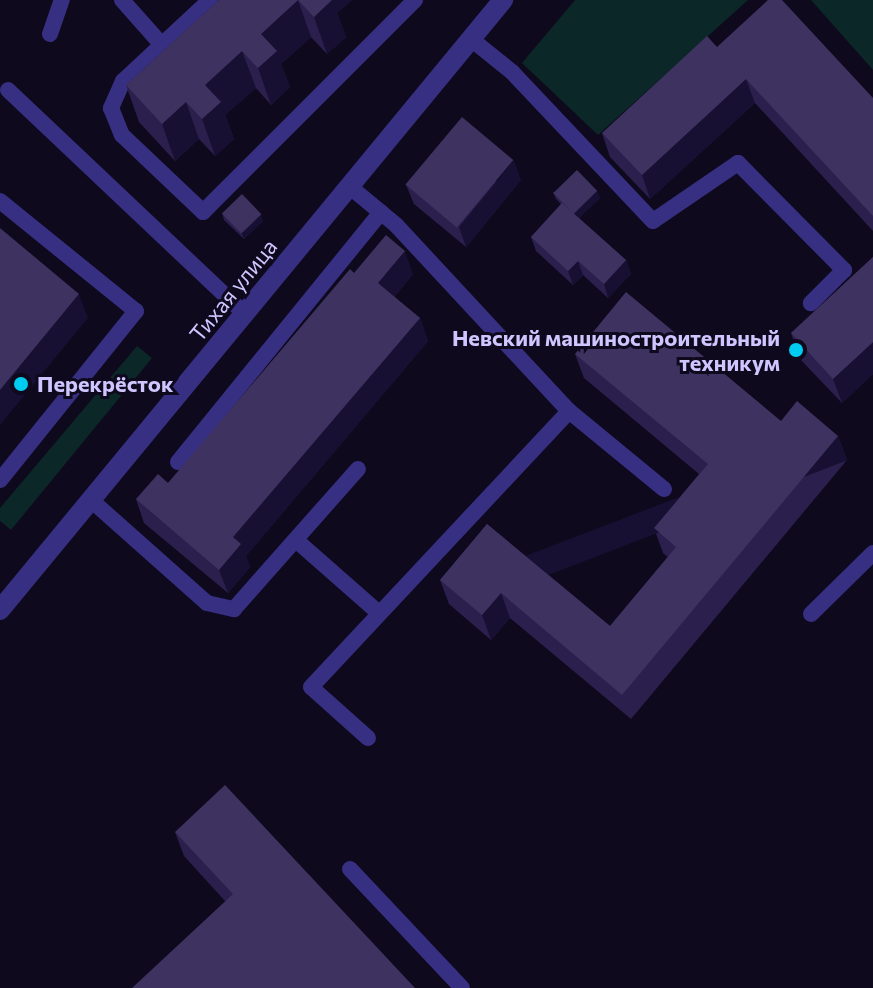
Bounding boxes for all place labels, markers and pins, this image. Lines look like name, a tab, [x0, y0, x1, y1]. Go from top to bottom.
place label: Невский машиностроительный техникум	[452, 324, 780, 376]
marker: Невский машиностроительный техникум	[787, 341, 805, 359]
place label: Перекрёсток	[37, 371, 174, 397]
marker: Перекрёсток	[12, 375, 30, 393]

